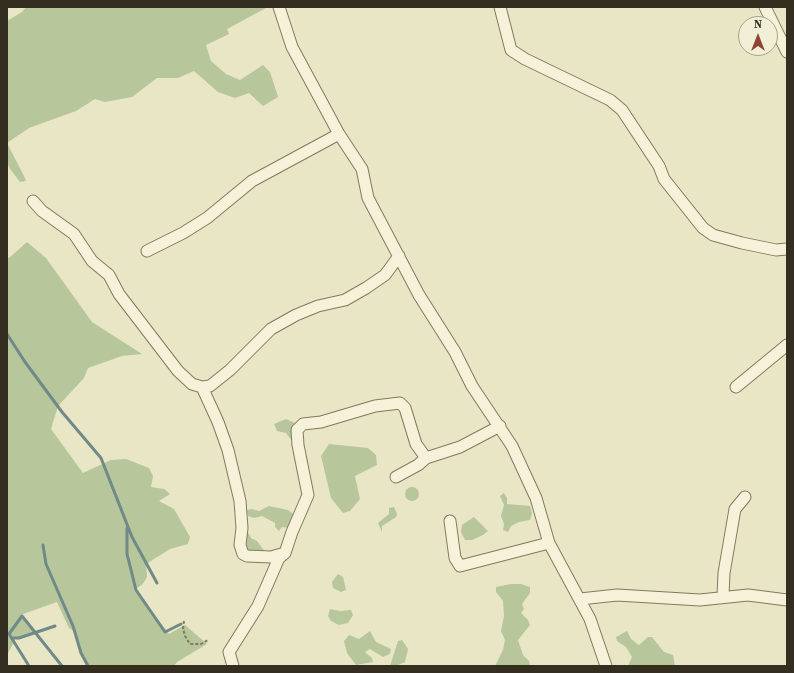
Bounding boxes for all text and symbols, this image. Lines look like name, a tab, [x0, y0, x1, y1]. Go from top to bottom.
north arrow	[738, 16, 778, 56]
text: N	[754, 17, 762, 32]

